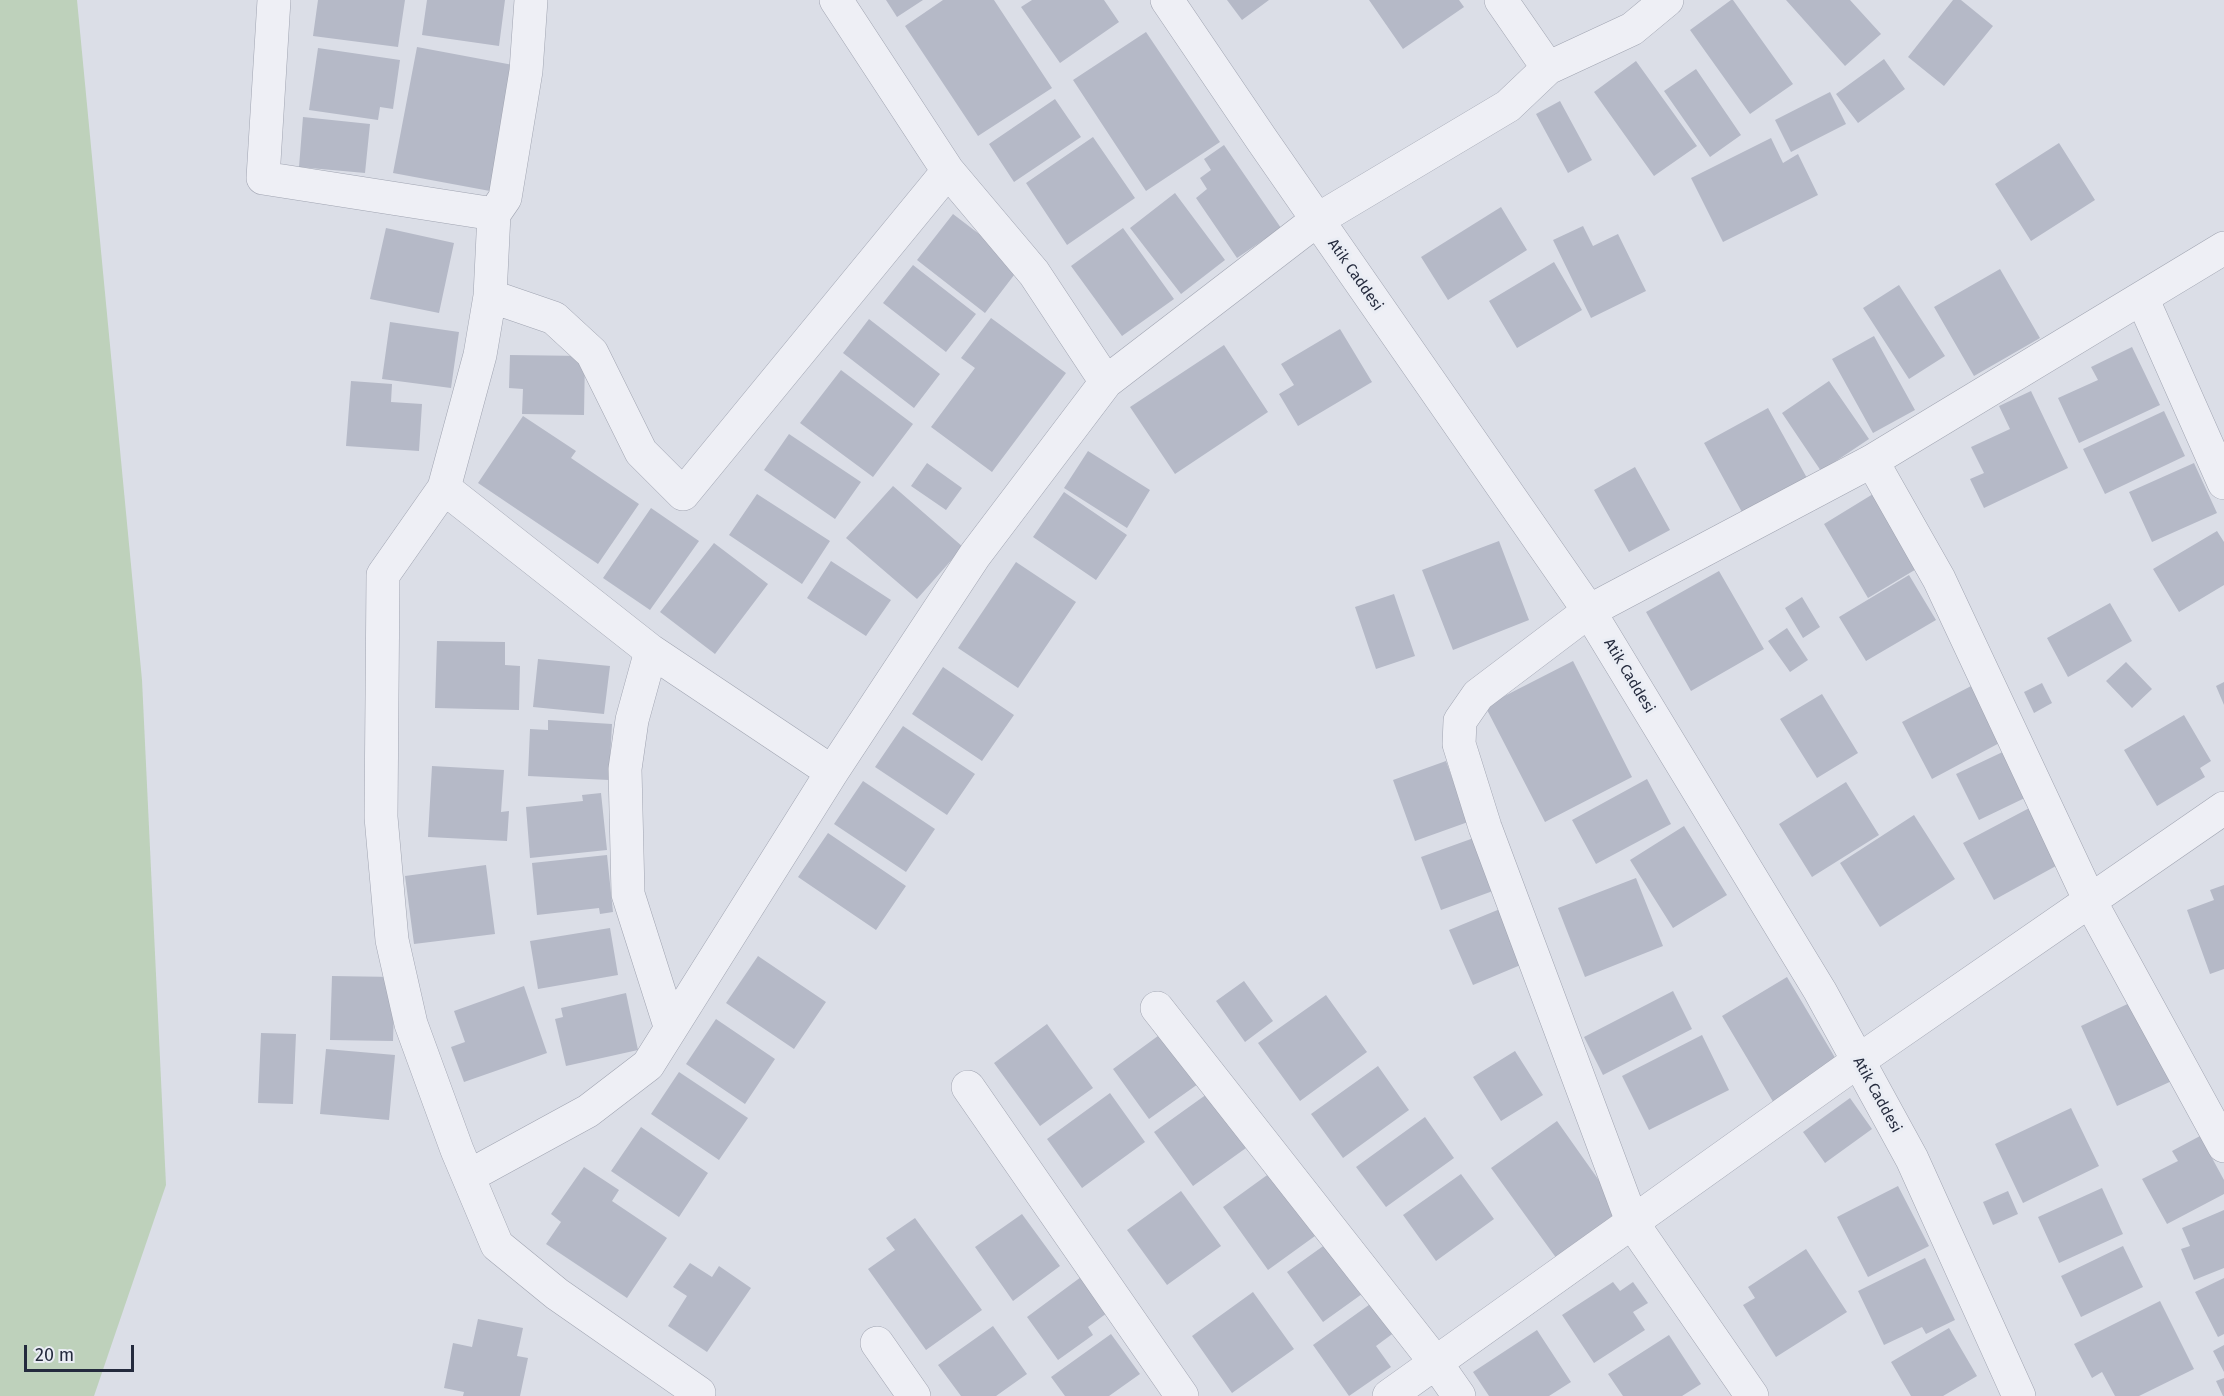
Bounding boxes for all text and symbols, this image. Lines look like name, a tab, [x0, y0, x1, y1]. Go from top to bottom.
street label: Atik Caddesi	[1324, 236, 1386, 314]
street label: Atik Caddesi	[1600, 636, 1658, 716]
street label: Atik Caddesi	[1849, 1054, 1905, 1136]
scale bar	[27, 1333, 136, 1371]
text: 20 m	[35, 1344, 74, 1366]

